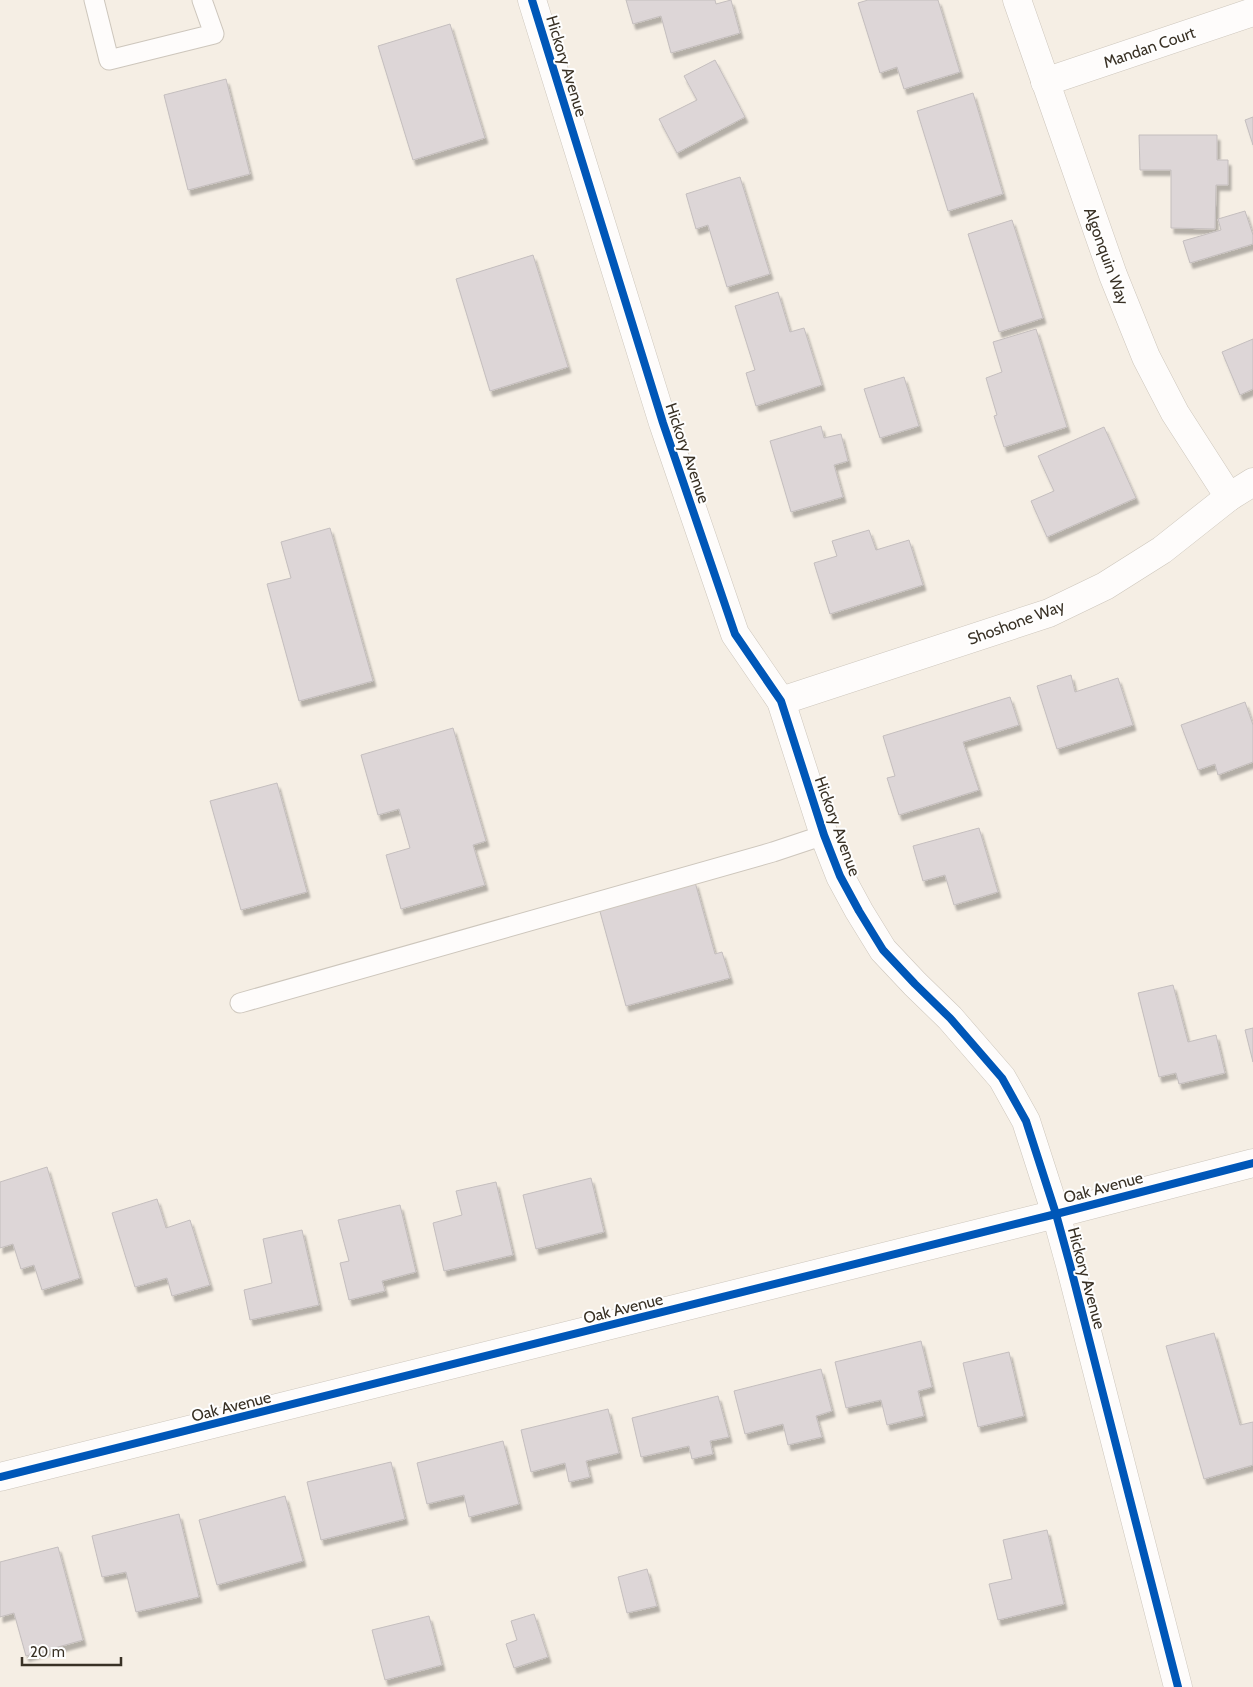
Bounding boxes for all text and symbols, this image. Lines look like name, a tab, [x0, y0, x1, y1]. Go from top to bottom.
street label: Hickory Avenue	[542, 13, 591, 119]
street label: Mandan Court	[1101, 23, 1198, 72]
street label: Algonquin Way	[1080, 205, 1133, 308]
street label: Hickory Avenue	[661, 400, 714, 506]
street label: Shoshone Way	[965, 596, 1067, 649]
street label: Hickory Avenue	[811, 774, 864, 879]
street label: Oak Avenue	[1061, 1168, 1145, 1207]
street label: Hickory Avenue	[1064, 1225, 1109, 1331]
street label: Oak Avenue	[581, 1289, 665, 1328]
street label: Oak Avenue	[189, 1387, 273, 1426]
scale bar	[22, 1634, 121, 1666]
text: 20 m	[30, 1643, 65, 1661]

